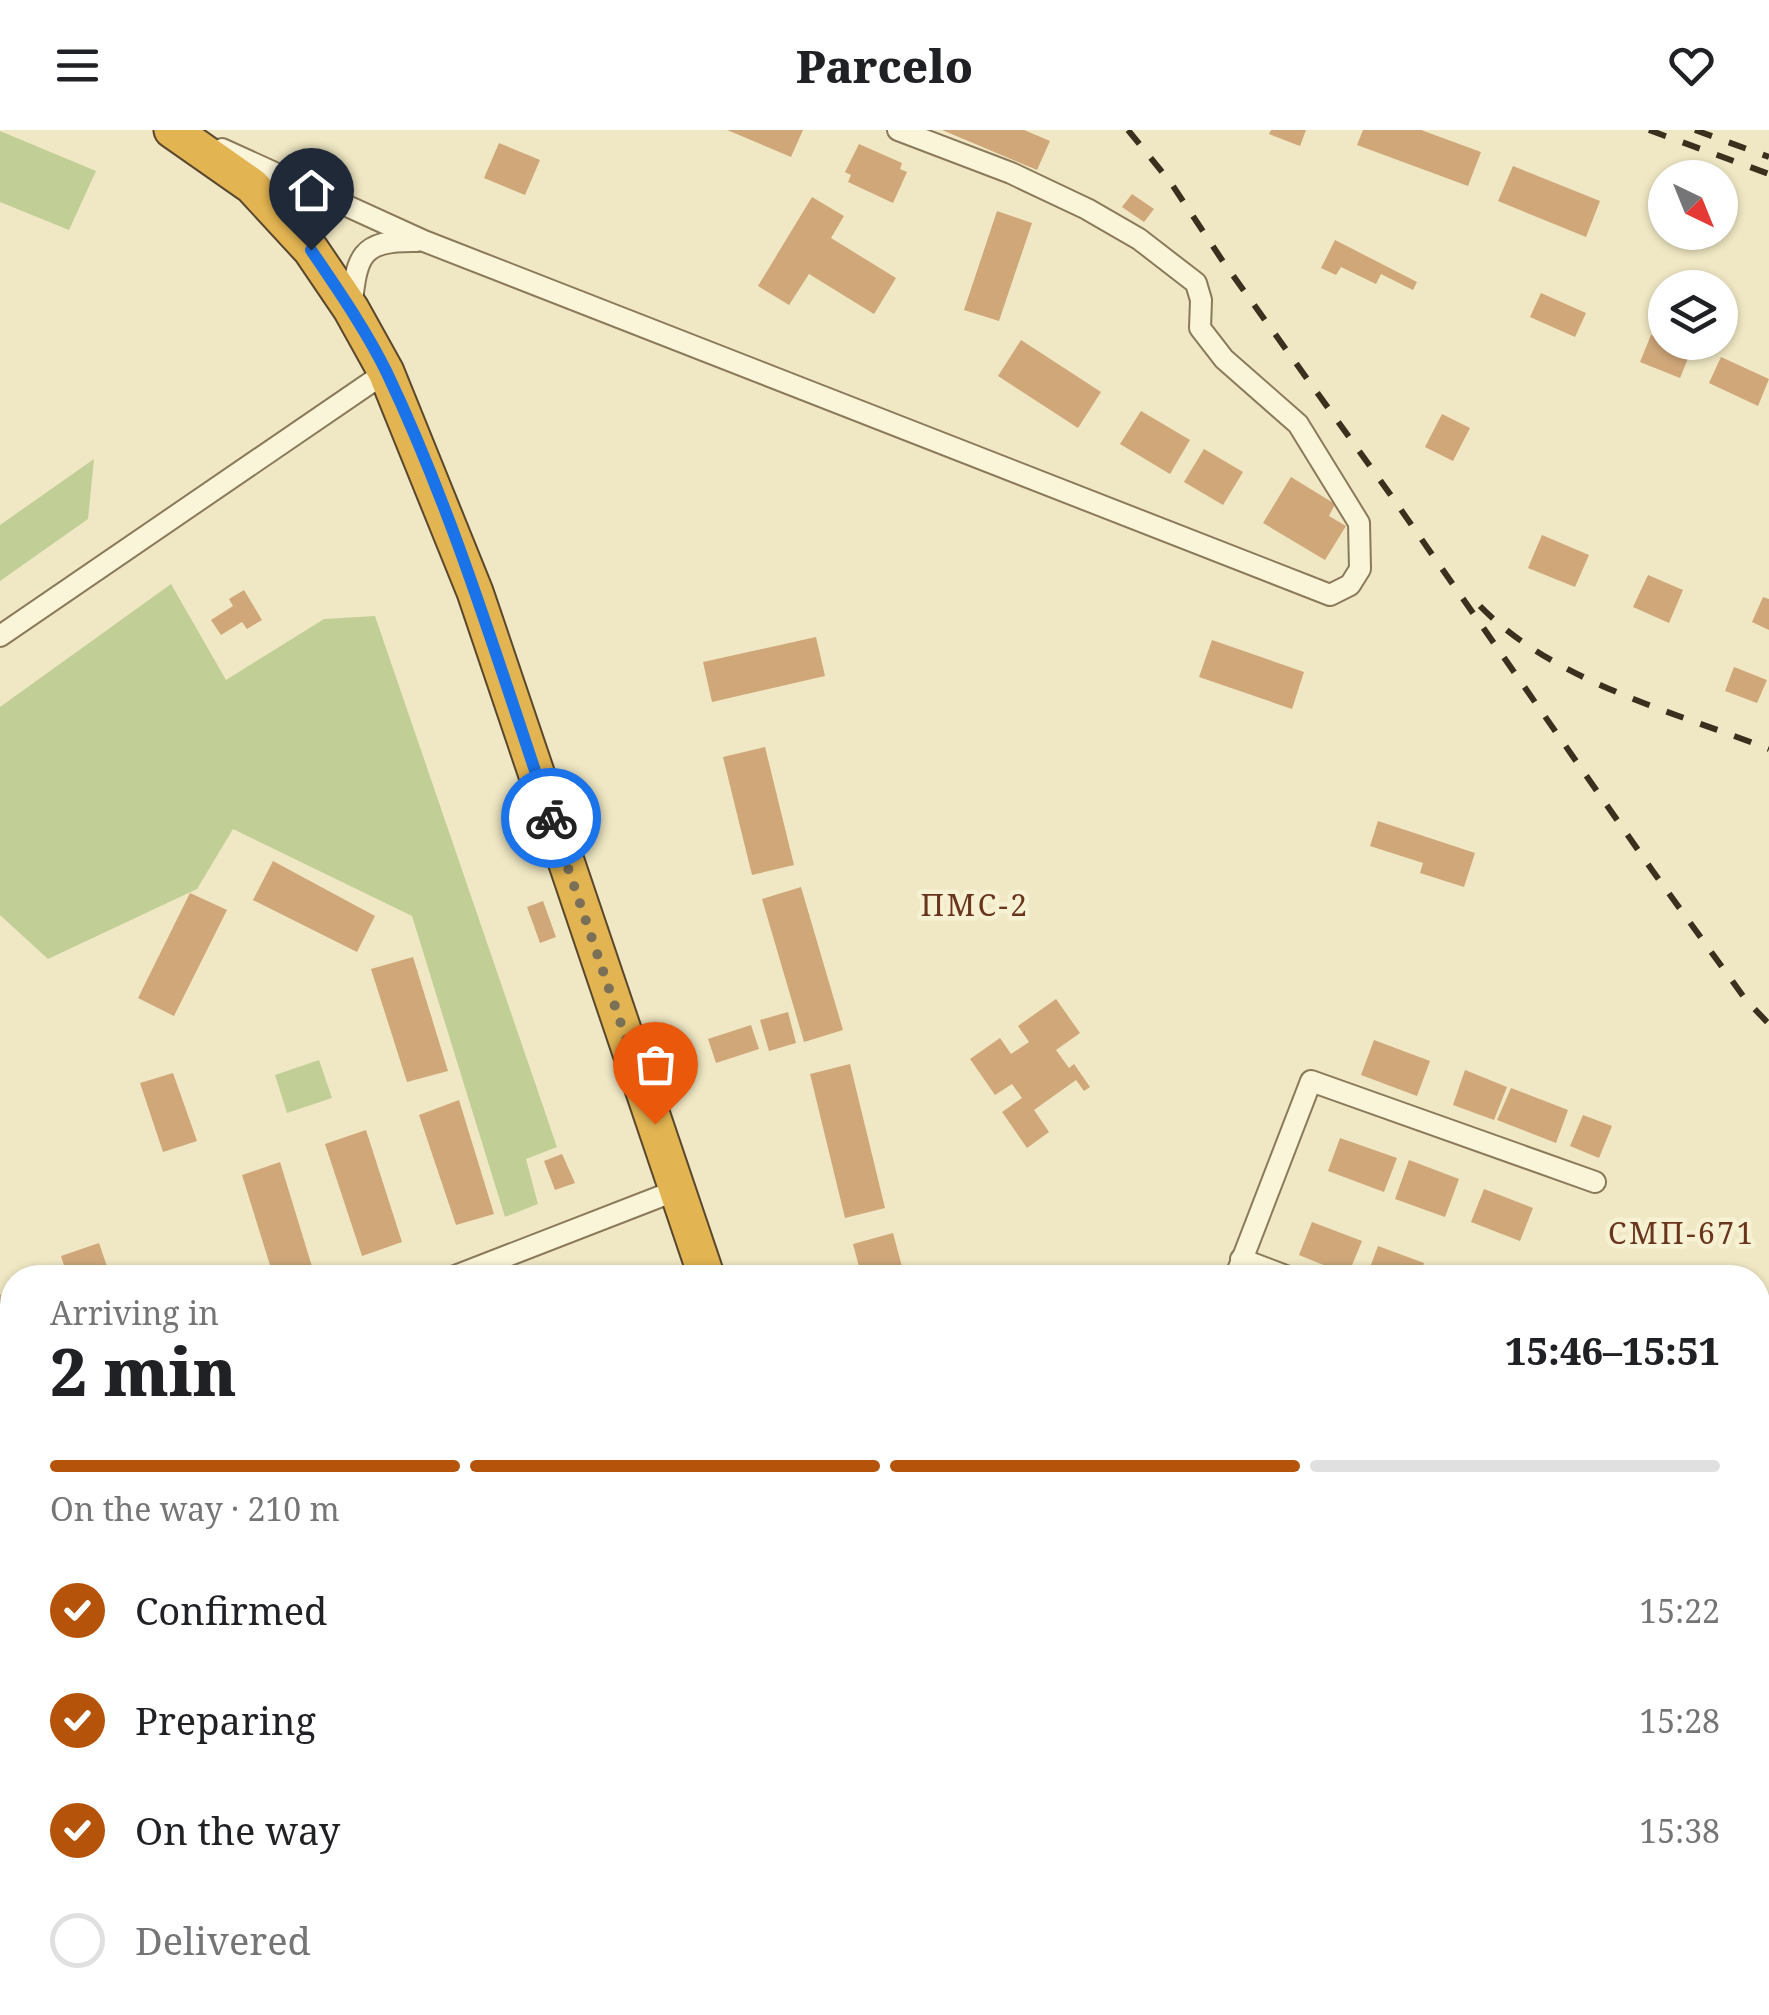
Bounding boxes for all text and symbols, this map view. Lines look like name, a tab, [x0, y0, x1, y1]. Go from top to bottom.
text: Parcelo	[796, 35, 973, 96]
icon: menu	[50, 38, 105, 93]
icon: heart	[1664, 38, 1719, 93]
pin	[269, 148, 354, 251]
north arrow	[1648, 160, 1738, 250]
map controls	[1648, 160, 1738, 360]
icon: home	[284, 163, 339, 218]
button: layers	[1648, 270, 1738, 360]
courier	[501, 768, 601, 868]
icon: bike	[524, 791, 579, 846]
district label: ПМС-2	[920, 884, 1030, 925]
pin	[613, 1022, 698, 1125]
icon: bag	[628, 1037, 683, 1092]
district label: СМП-671	[1608, 1212, 1756, 1253]
text: Arriving in	[50, 1291, 219, 1334]
text: 15:46–15:51	[1505, 1324, 1720, 1376]
text: 2 min	[50, 1327, 237, 1415]
text: On the way · 210 m	[50, 1487, 340, 1530]
icon: check	[50, 1583, 105, 1638]
text: Confirmed	[135, 1584, 327, 1636]
text: 15:22	[1639, 1589, 1720, 1632]
icon: check	[50, 1693, 105, 1748]
text: Preparing	[135, 1694, 316, 1746]
text: 15:28	[1639, 1699, 1720, 1742]
icon: check	[50, 1803, 105, 1858]
text: On the way	[135, 1804, 340, 1856]
text: 15:38	[1639, 1809, 1720, 1852]
text: Delivered	[135, 1914, 311, 1966]

